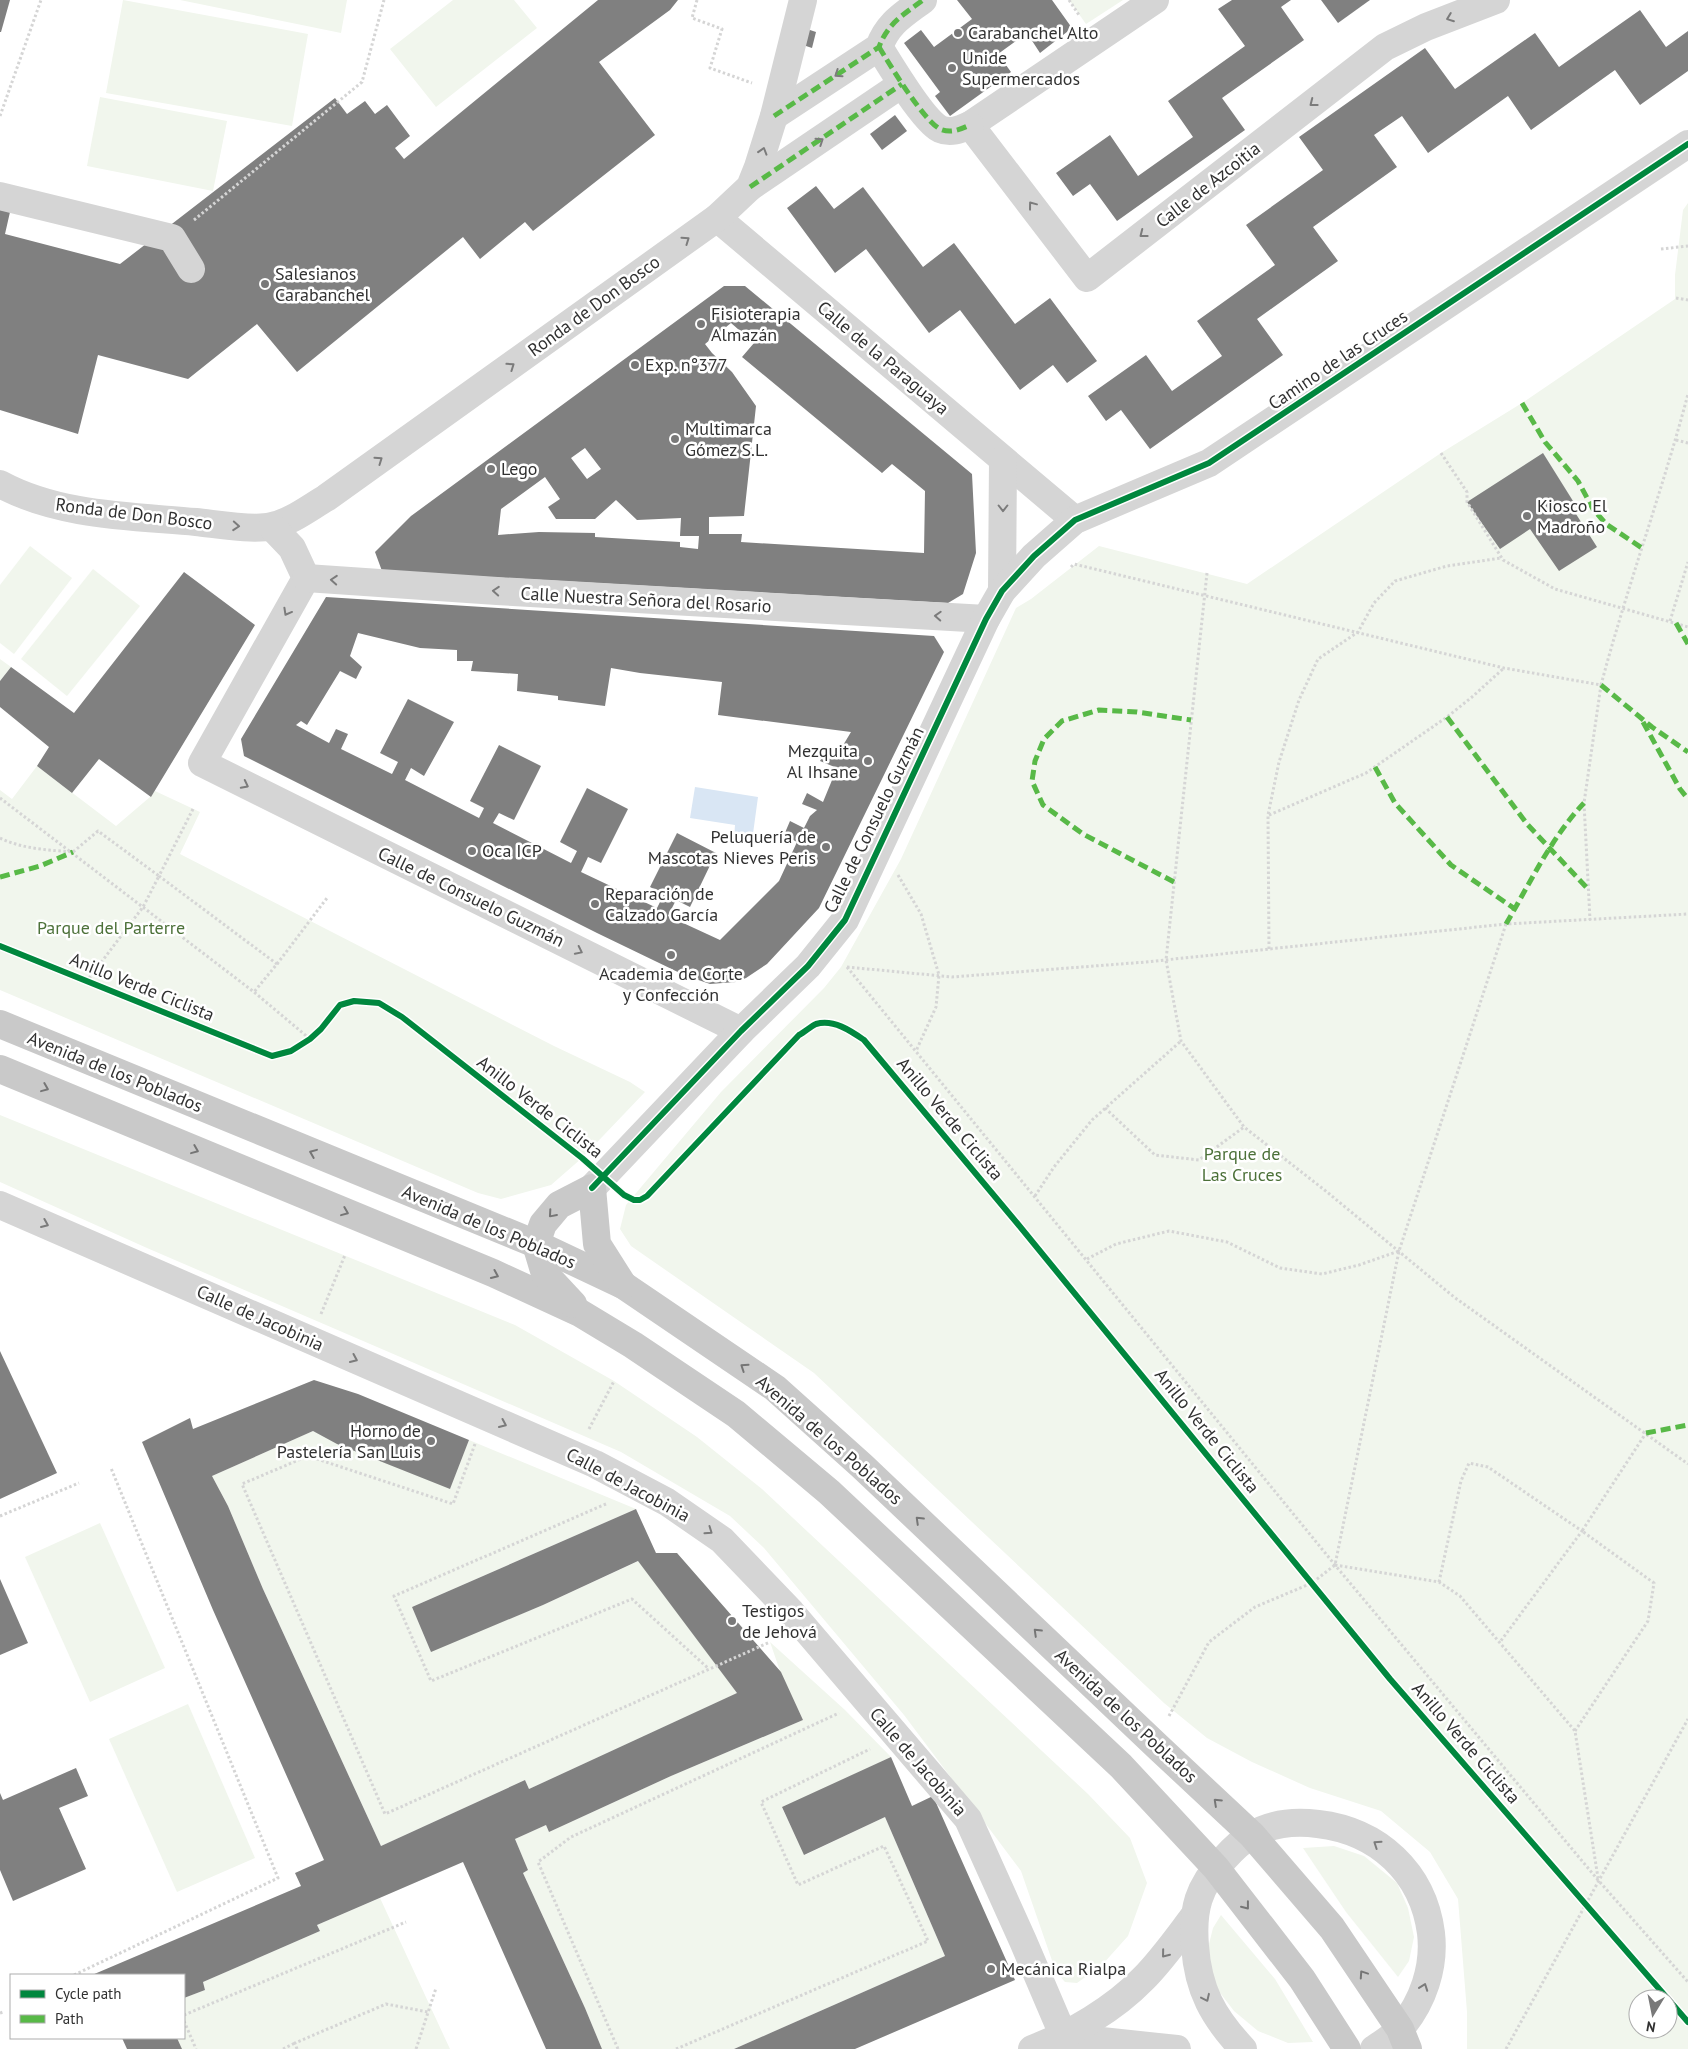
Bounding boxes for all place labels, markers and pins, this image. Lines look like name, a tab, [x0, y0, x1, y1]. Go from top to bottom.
place label: Carabanchel Alto	[968, 21, 1098, 44]
marker: Carabanchel Alto	[952, 27, 964, 39]
place label: Unide Supermercados	[962, 46, 1080, 90]
marker: Unide Supermercados	[946, 62, 958, 74]
place label: Salesianos Carabanchel	[275, 262, 371, 306]
marker: Salesianos Carabanchel	[259, 278, 271, 290]
place label: Fisioterapia Almazán	[711, 302, 801, 346]
marker: Fisioterapia Almazán	[695, 318, 707, 330]
place label: Exp. n°377	[645, 353, 728, 376]
marker: Exp. n°377	[629, 359, 641, 371]
place label: Multimarca Gómez S.L.	[685, 417, 772, 461]
marker: Multimarca Gómez S.L.	[669, 433, 681, 445]
place label: Lego	[501, 457, 538, 480]
marker: Lego	[485, 463, 497, 475]
place label: Kiosco El Madroño	[1537, 494, 1608, 538]
marker: Kiosco El Madroño	[1521, 510, 1533, 522]
place label: Mezquita Al Ihsane	[787, 739, 858, 783]
marker: Mezquita Al Ihsane	[862, 755, 874, 767]
place label: Peluquería de Mascotas Nieves Peris	[648, 825, 816, 869]
place label: Oca ICP	[482, 839, 542, 862]
marker: Peluquería de Mascotas Nieves Peris	[820, 841, 832, 853]
marker: Oca ICP	[466, 845, 478, 857]
place label: Reparación de Calzado García	[605, 882, 718, 926]
marker: Reparación de Calzado García	[589, 898, 601, 910]
marker: Academia de Corte y Confección	[665, 949, 677, 961]
place label: Academia de Corte y Confección	[599, 962, 743, 1006]
place label: Horno de Pastelería San Luis	[277, 1419, 421, 1463]
marker: Horno de Pastelería San Luis	[425, 1435, 437, 1447]
place label: Testigos de Jehová	[742, 1599, 817, 1643]
marker: Testigos de Jehová	[726, 1615, 738, 1627]
place label: Mecánica Rialpa	[1001, 1957, 1126, 1980]
marker: Mecánica Rialpa	[985, 1963, 997, 1975]

